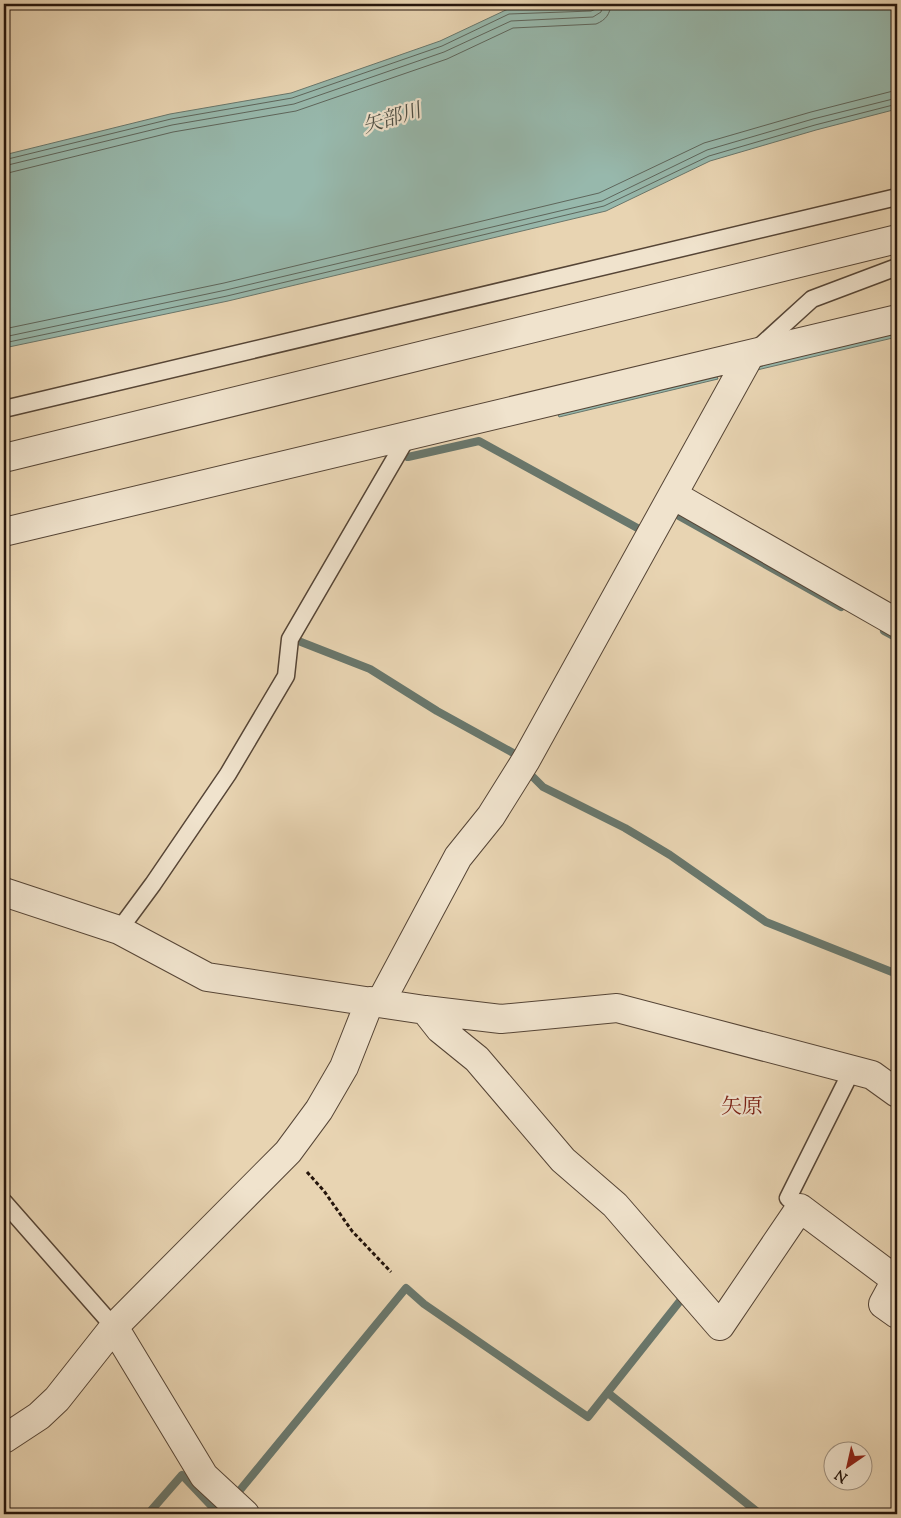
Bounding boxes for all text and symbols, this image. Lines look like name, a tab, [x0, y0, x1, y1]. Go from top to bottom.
water label: 矢部川	[359, 97, 427, 143]
district label: 矢原	[721, 1093, 763, 1123]
north arrow	[824, 1440, 874, 1490]
text: N	[832, 1464, 852, 1487]

